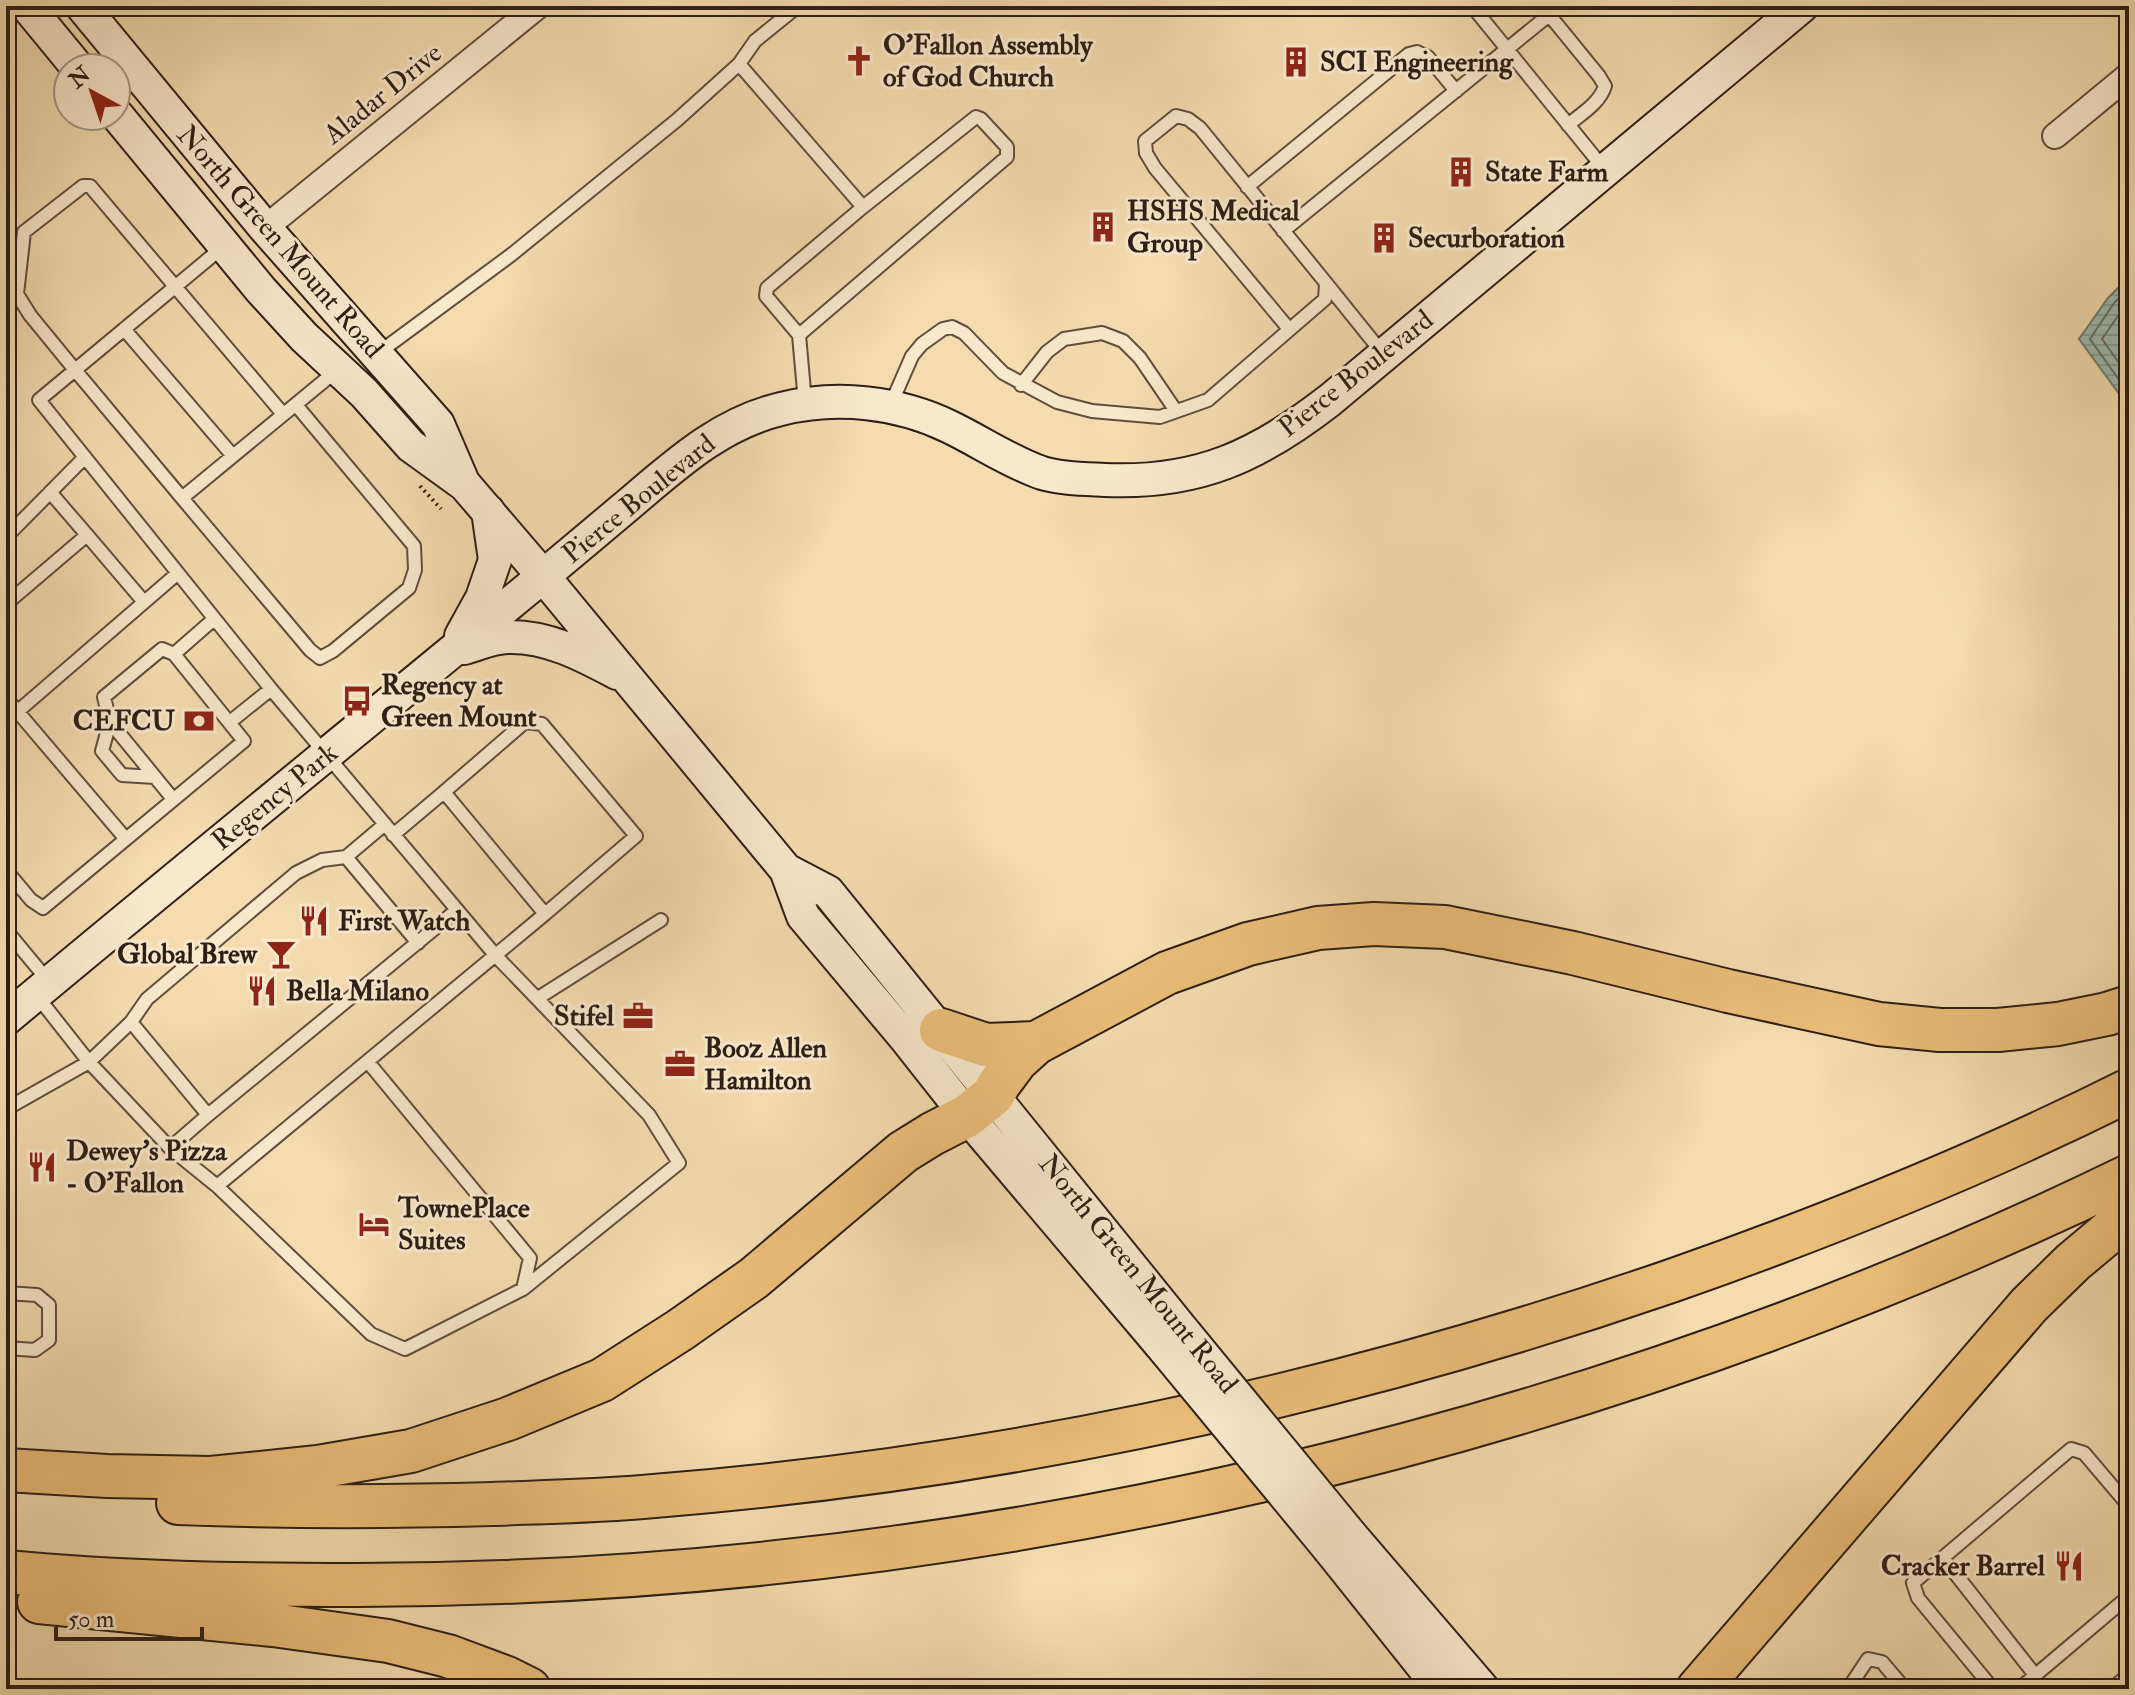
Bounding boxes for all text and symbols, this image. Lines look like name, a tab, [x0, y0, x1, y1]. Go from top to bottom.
place label: O'Fallon Assembly of God Church	[883, 28, 1094, 95]
street label: Aladar Drive	[316, 35, 449, 153]
church icon: O'Fallon Assembly of God Church	[842, 44, 876, 78]
building icon: SCI Engineering	[1279, 45, 1313, 79]
place label: SCI Engineering	[1320, 45, 1514, 80]
north arrow	[52, 52, 132, 132]
text: N	[62, 60, 97, 95]
street label: North Green Mount Road	[169, 118, 391, 366]
building icon: State Farm	[1444, 155, 1478, 189]
place label: State Farm	[1485, 155, 1609, 190]
place label: HSHS Medical Group	[1127, 194, 1300, 261]
building icon: HSHS Medical Group	[1086, 210, 1120, 244]
building icon: Securboration	[1367, 221, 1401, 255]
place label: Securboration	[1408, 221, 1566, 256]
street label: Pierce Boulevard	[1272, 302, 1441, 445]
street label: Pierce Boulevard	[555, 426, 723, 571]
place label: Regency at Green Mount	[381, 668, 537, 735]
bus stop icon: Regency at Green Mount	[340, 684, 374, 718]
place label: CEFCU	[73, 704, 176, 739]
bank icon: CEFCU	[182, 704, 216, 738]
street label: Regency Park	[205, 735, 345, 858]
restaurant icon: First Watch	[297, 904, 331, 938]
place label: First Watch	[338, 904, 471, 939]
place label: Global Brew	[117, 937, 259, 972]
bar icon: Global Brew	[264, 937, 298, 971]
restaurant icon: Bella Milano	[245, 974, 279, 1008]
place label: Bella Milano	[286, 974, 429, 1009]
place label: Stifel	[554, 999, 615, 1034]
office icon: Stifel	[621, 999, 655, 1033]
place label: Booz Allen Hamilton	[704, 1031, 827, 1098]
office icon: Booz Allen Hamilton	[663, 1047, 697, 1081]
place label: Dewey's Pizza - O'Fallon	[66, 1134, 228, 1201]
street label: North Green Mount Road	[1031, 1147, 1245, 1401]
restaurant icon: Dewey's Pizza - O'Fallon	[25, 1150, 59, 1184]
place label: TownePlace Suites	[397, 1191, 530, 1258]
hotel icon: TownePlace Suites	[357, 1207, 391, 1241]
place label: Cracker Barrel	[1881, 1549, 2046, 1584]
restaurant icon: Cracker Barrel	[2052, 1549, 2086, 1583]
scale bar	[56, 1591, 202, 1641]
text: 50 m	[68, 1604, 115, 1635]

